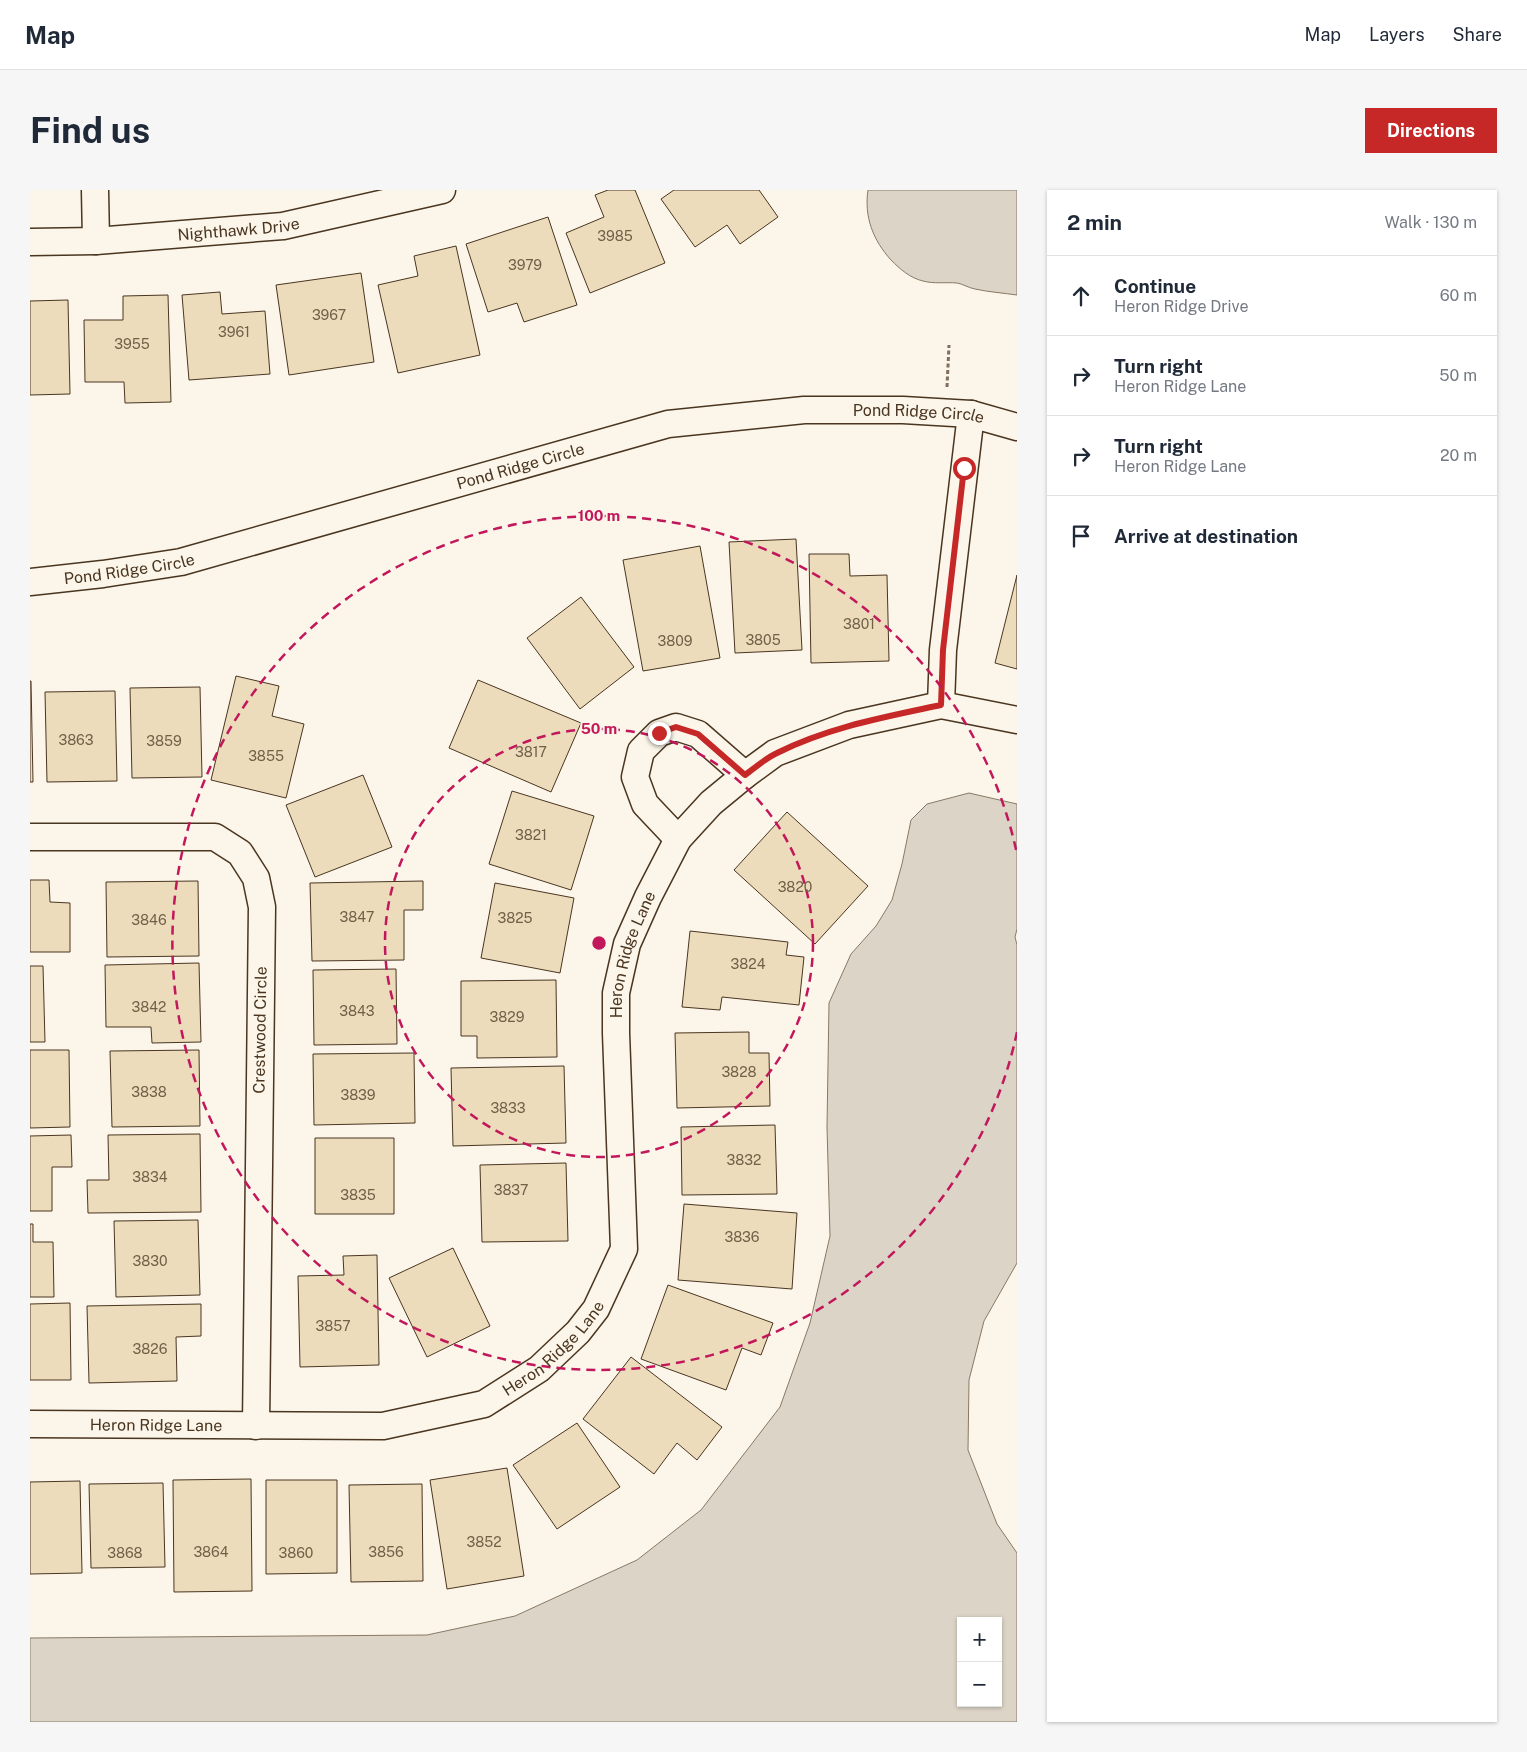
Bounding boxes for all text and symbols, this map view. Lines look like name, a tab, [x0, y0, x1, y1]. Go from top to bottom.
text: Map	[25, 21, 75, 49]
text: Map	[1305, 24, 1341, 45]
text: Layers	[1369, 24, 1425, 45]
text: Share	[1453, 24, 1502, 45]
button: Directions	[1365, 108, 1497, 153]
text: Find us	[30, 110, 150, 151]
text: 2 min	[1067, 210, 1122, 235]
street label: Nighthawk Drive	[177, 213, 301, 244]
text: Walk · 130 m	[1384, 213, 1477, 232]
house number: 3985	[597, 228, 633, 244]
house number: 3979	[508, 257, 542, 273]
text: Continue	[1114, 275, 1196, 297]
icon: ahead	[1067, 282, 1095, 310]
text: 60 m	[1440, 286, 1477, 305]
text: Heron Ridge Drive	[1114, 297, 1249, 316]
house number: 3967	[312, 307, 346, 323]
house number: 3961	[218, 324, 250, 340]
house number: 3955	[114, 336, 150, 352]
text: Turn right	[1114, 355, 1203, 377]
icon: right	[1067, 362, 1095, 390]
text: 50 m	[1439, 366, 1477, 385]
text: Heron Ridge Lane	[1114, 377, 1246, 396]
street label: Pond Ridge Circle	[853, 401, 987, 427]
text: Turn right	[1114, 435, 1203, 457]
street label: Pond Ridge Circle	[454, 439, 586, 493]
icon: right	[1067, 442, 1095, 470]
text: 20 m	[1440, 446, 1477, 465]
route start	[953, 457, 976, 480]
text: Heron Ridge Lane	[1114, 457, 1246, 476]
text: 100 m	[578, 507, 620, 524]
icon: arrive	[1067, 522, 1095, 550]
text: Arrive at destination	[1114, 525, 1298, 547]
street label: Pond Ridge Circle	[63, 549, 197, 588]
house number: 3801	[843, 616, 875, 632]
house number: 3805	[745, 632, 781, 648]
house number: 3809	[658, 633, 693, 649]
text: 50 m	[581, 720, 617, 737]
route end	[648, 722, 671, 745]
house number: 3863	[58, 732, 94, 748]
house number: 3859	[146, 733, 182, 749]
house number: 3817	[515, 744, 547, 760]
house number: 3855	[248, 748, 284, 764]
house number: 3821	[515, 827, 547, 843]
house number: 3820	[778, 879, 812, 895]
street label: Heron Ridge Lane	[607, 888, 659, 1018]
house number: 3847	[340, 909, 374, 925]
house number: 3825	[497, 910, 533, 926]
house number: 3846	[131, 912, 167, 928]
centre of rings	[590, 934, 608, 952]
house number: 3824	[731, 956, 766, 972]
street label: Crestwood Circle	[249, 966, 271, 1094]
house number: 3842	[132, 999, 166, 1015]
house number: 3843	[339, 1003, 375, 1019]
house number: 3829	[490, 1009, 525, 1025]
house number: 3828	[721, 1064, 757, 1080]
house number: 3838	[131, 1084, 167, 1100]
house number: 3839	[340, 1087, 376, 1103]
house number: 3833	[490, 1100, 526, 1116]
house number: 3832	[727, 1152, 761, 1168]
house number: 3834	[132, 1169, 168, 1185]
house number: 3837	[494, 1182, 528, 1198]
house number: 3835	[340, 1187, 376, 1203]
house number: 3836	[724, 1229, 760, 1245]
house number: 3830	[133, 1253, 168, 1269]
street label: Heron Ridge Lane	[499, 1298, 608, 1399]
house number: 3857	[315, 1318, 351, 1334]
house number: 3826	[133, 1341, 168, 1357]
street label: Heron Ridge Lane	[90, 1415, 222, 1435]
house number: 3852	[466, 1534, 502, 1550]
house number: 3864	[193, 1544, 229, 1560]
house number: 3856	[368, 1544, 404, 1560]
house number: 3868	[107, 1545, 143, 1561]
house number: 3860	[279, 1545, 313, 1561]
map controls	[957, 1617, 1002, 1707]
button: +	[957, 1617, 1002, 1662]
button: −	[957, 1662, 1002, 1707]

